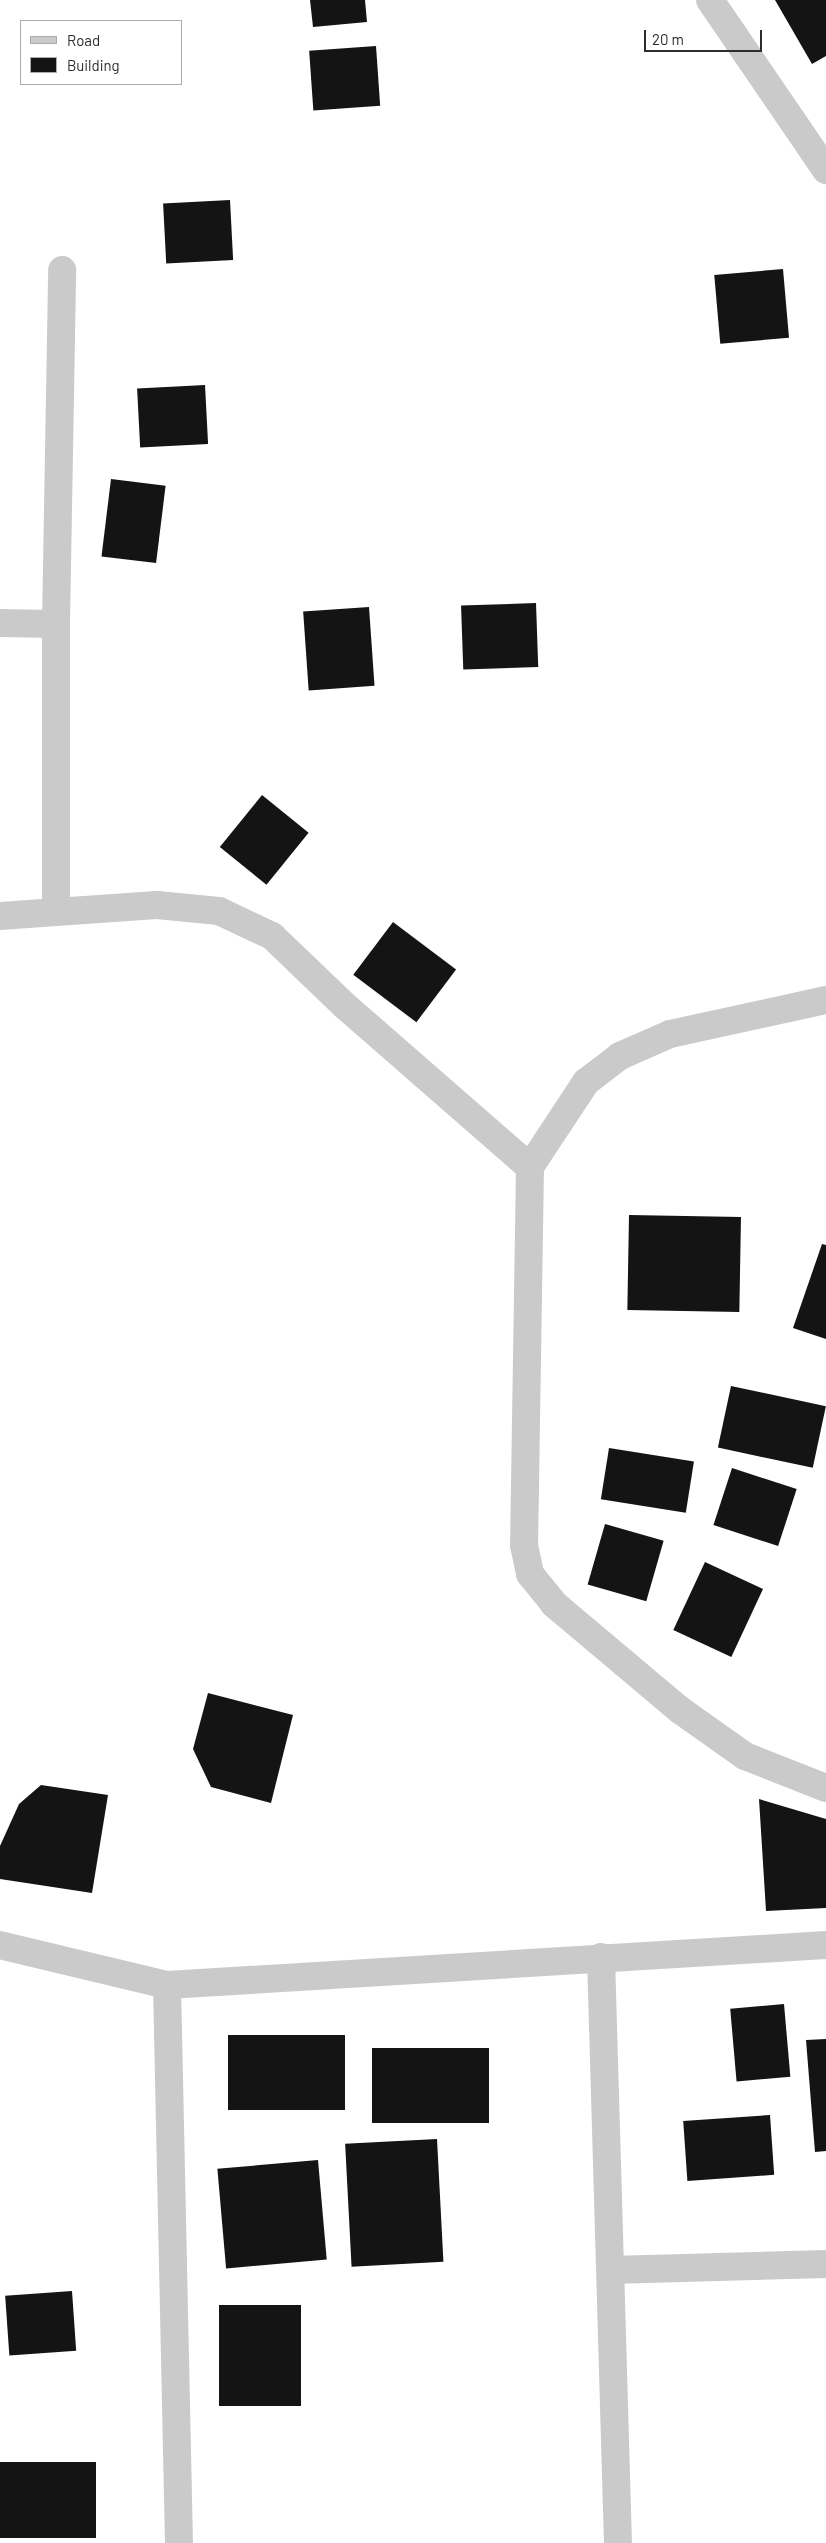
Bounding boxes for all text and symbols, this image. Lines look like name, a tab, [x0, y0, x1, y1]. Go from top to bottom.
legend	[20, 20, 182, 85]
scale bar	[646, 20, 764, 52]
text: 20 m	[652, 30, 684, 48]
text: Road	[67, 31, 100, 49]
text: Building	[67, 56, 120, 74]

